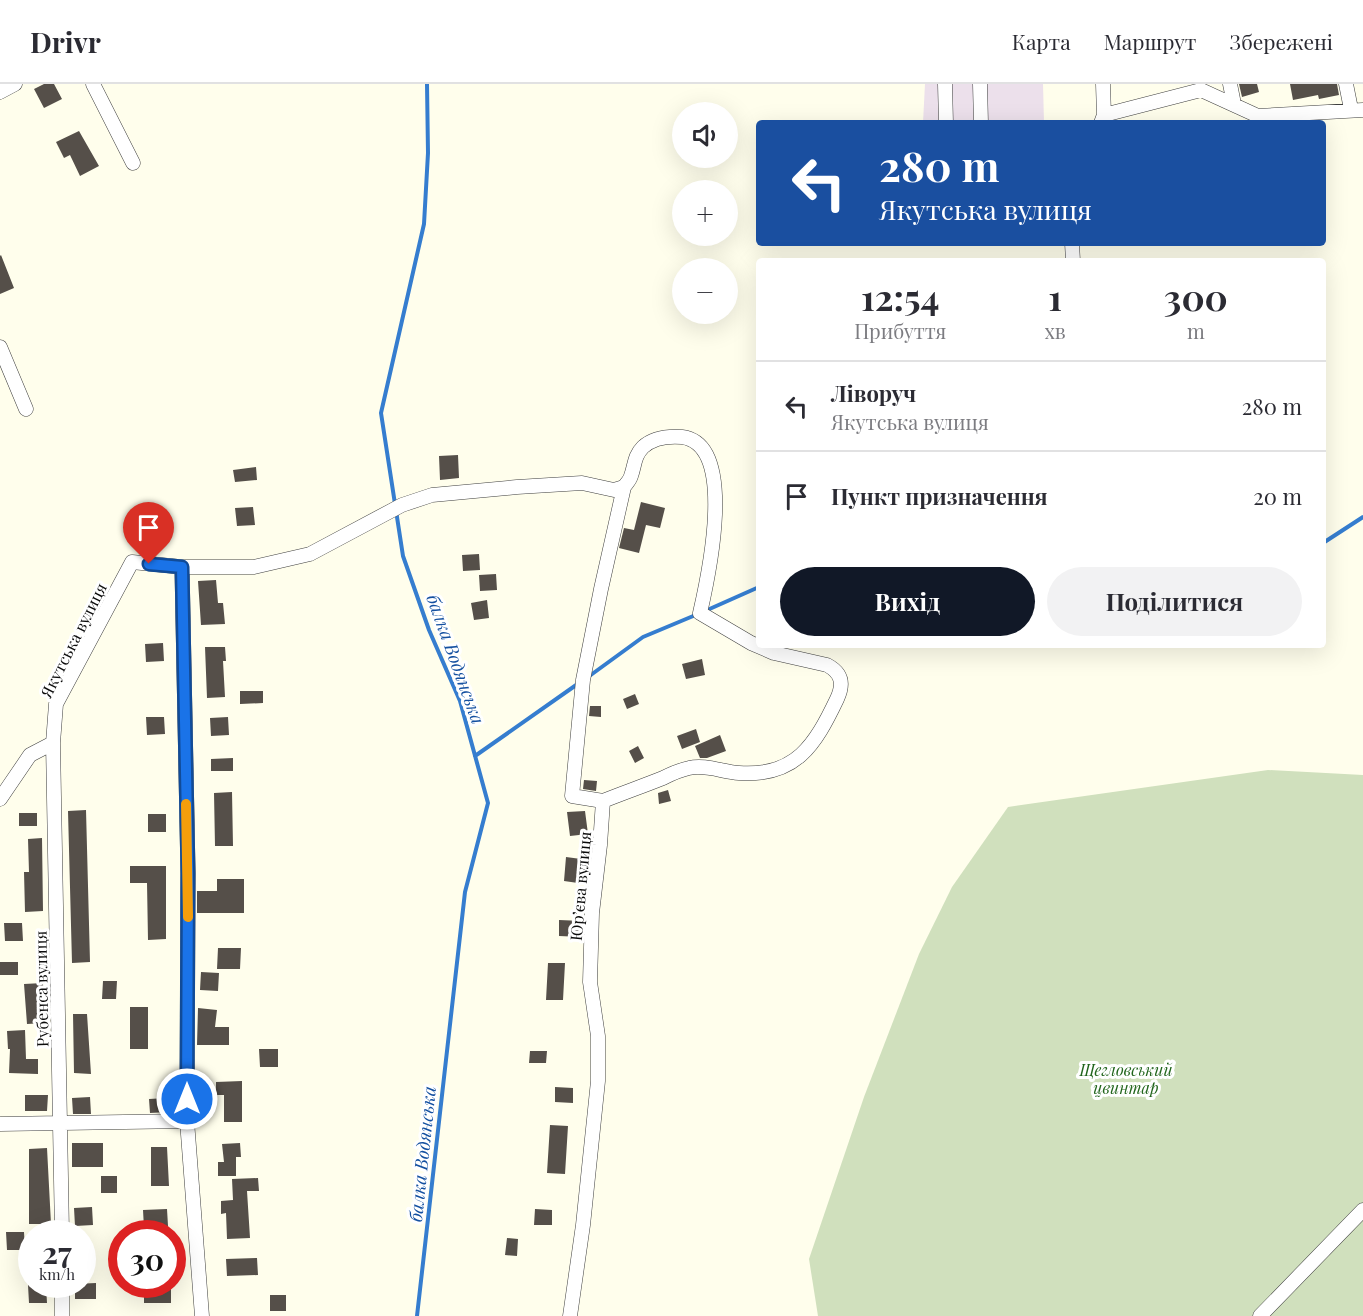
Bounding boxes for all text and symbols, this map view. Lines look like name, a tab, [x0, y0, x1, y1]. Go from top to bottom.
text: Drivr	[30, 23, 101, 60]
text: Карта	[1012, 27, 1071, 55]
text: Маршрут	[1104, 27, 1196, 55]
text: Збережені	[1229, 27, 1333, 55]
map controls	[672, 102, 738, 324]
button: sound	[672, 102, 738, 168]
text: 280 m	[879, 137, 999, 193]
icon: left	[780, 144, 858, 222]
button: +	[672, 180, 738, 246]
text: Якутська вулиця	[879, 191, 1092, 227]
button: −	[672, 258, 738, 324]
text: 12:54	[861, 272, 939, 320]
text: 1	[1048, 272, 1062, 320]
text: 300	[1164, 272, 1228, 320]
text: Прибуття	[854, 317, 946, 344]
text: хв	[1044, 317, 1066, 344]
text: m	[1187, 317, 1205, 344]
text: Ліворуч	[831, 378, 916, 408]
icon: left	[780, 390, 813, 423]
text: 280 m	[1242, 391, 1302, 421]
text: Якутська вулиця	[831, 408, 989, 435]
icon: arrive	[780, 480, 813, 513]
text: Пункт призначення	[831, 481, 1048, 511]
text: 20 m	[1253, 481, 1302, 511]
pin	[123, 502, 174, 564]
icon: arrive	[132, 511, 165, 544]
button: Вихід	[780, 567, 1035, 636]
button: Поділитися	[1047, 567, 1302, 636]
street label: Якутська вулиця	[35, 579, 111, 702]
water label: балка Водянська	[421, 591, 491, 727]
street label: Юр’єва вулиця	[565, 830, 595, 942]
street label: Рубенса вулиця	[29, 930, 53, 1047]
park label: Щегловський цвинтар	[1079, 1059, 1173, 1098]
position arrow	[155, 1067, 219, 1131]
water label: балка Водянська	[403, 1085, 441, 1223]
speed limit sign: 30	[108, 1220, 186, 1298]
text: 27	[42, 1232, 72, 1272]
text: km/h	[39, 1264, 75, 1284]

